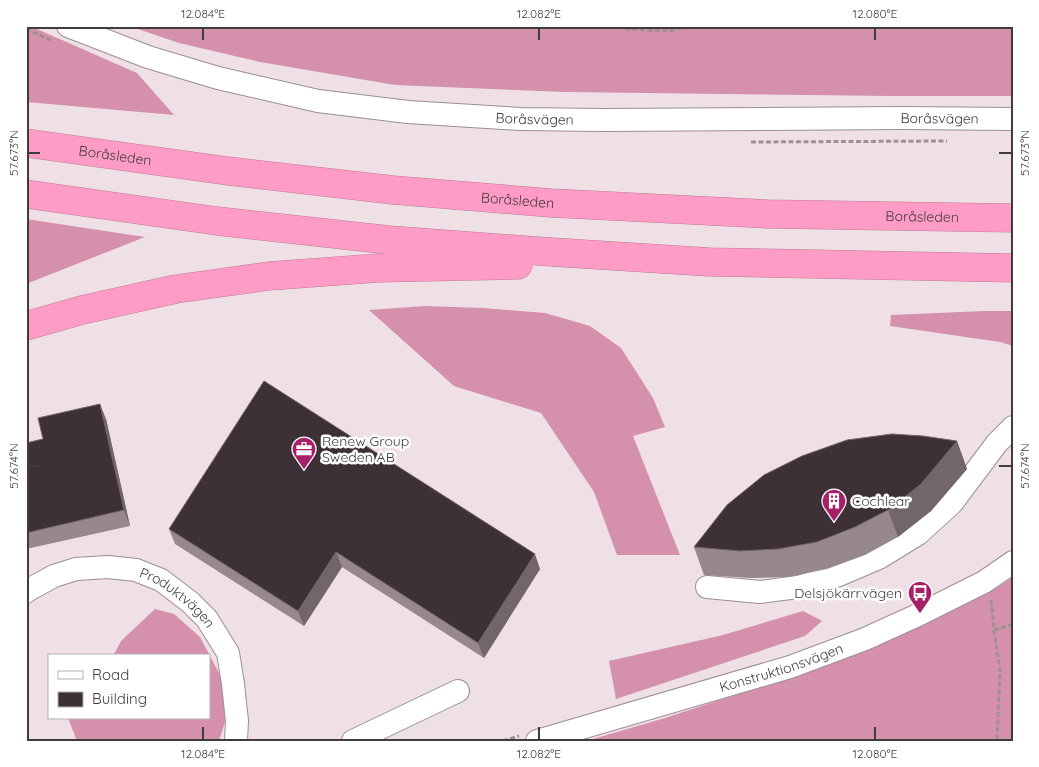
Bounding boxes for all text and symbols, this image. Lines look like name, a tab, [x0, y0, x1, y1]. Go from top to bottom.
text: 12.084°E	[181, 6, 225, 21]
text: 12.082°E	[517, 6, 561, 21]
text: 12.080°E	[853, 6, 898, 21]
street label: Boråsvägen	[495, 108, 574, 129]
street label: Boråsvägen	[900, 109, 979, 128]
text: 57.673°N	[6, 130, 21, 176]
text: 57.673°N	[1017, 130, 1032, 176]
street label: Boråsleden	[78, 141, 153, 169]
street label: Boråsleden	[480, 188, 555, 212]
street label: Boråsleden	[885, 207, 959, 226]
place label: Renew Group Sweden AB	[322, 432, 409, 466]
office icon: Renew Group Sweden AB	[291, 436, 317, 470]
text: 57.674°N	[6, 443, 21, 489]
text: 57.674°N	[1017, 443, 1032, 489]
building icon: Cochlear	[821, 488, 847, 522]
place label: Cochlear	[852, 492, 910, 510]
street label: Produktvägen	[137, 563, 219, 631]
bus stop icon: Delsjökärrvägen	[907, 580, 933, 614]
place label: Delsjökärrvägen	[794, 584, 902, 602]
street label: Konstruktionsvägen	[717, 639, 846, 696]
legend	[48, 654, 210, 720]
text: Road	[92, 665, 129, 684]
text: Building	[92, 689, 147, 708]
text: 12.084°E	[181, 746, 225, 761]
text: 12.082°E	[517, 746, 561, 761]
text: 12.080°E	[853, 746, 898, 761]

